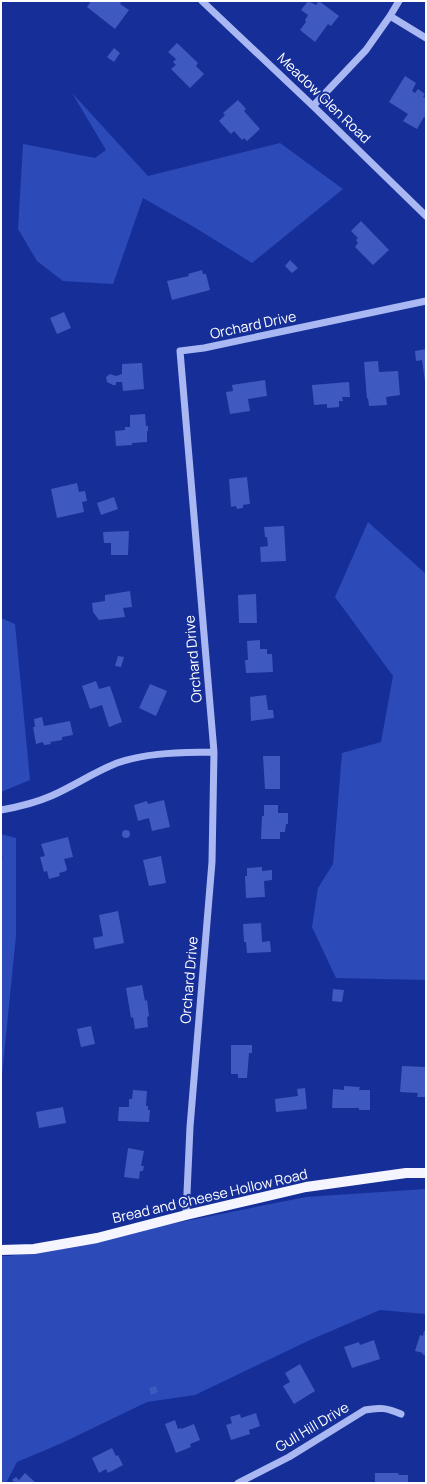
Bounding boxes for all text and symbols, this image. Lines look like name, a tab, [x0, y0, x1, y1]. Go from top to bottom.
street label: Meadow Glen Road	[274, 48, 375, 147]
street label: Orchard Drive	[208, 306, 298, 343]
street label: Orchard Drive	[179, 615, 206, 704]
street label: Orchard Drive	[175, 935, 202, 1024]
street label: Bread and Cheese Hollow Road	[110, 1164, 309, 1227]
street label: Gull Hill Drive	[272, 1397, 352, 1456]

